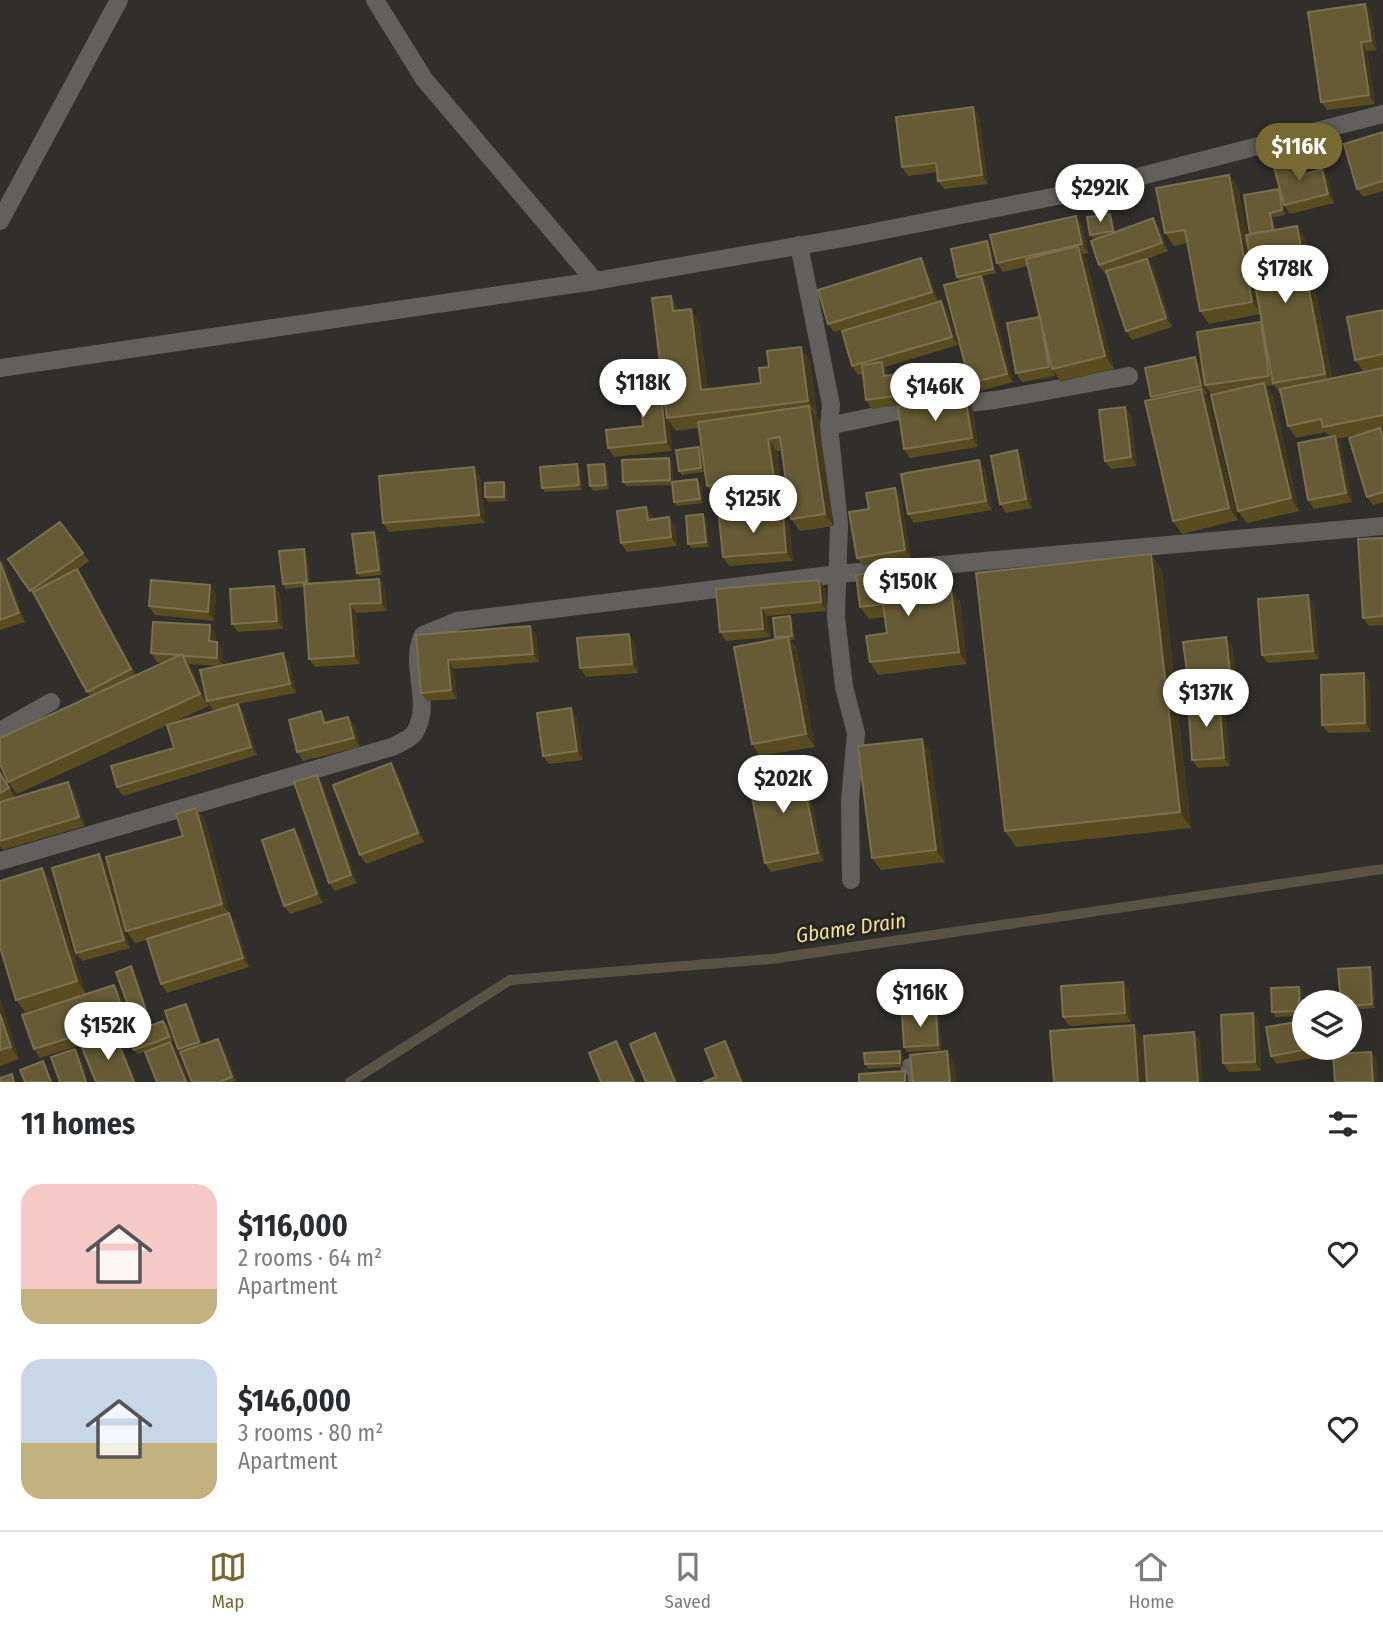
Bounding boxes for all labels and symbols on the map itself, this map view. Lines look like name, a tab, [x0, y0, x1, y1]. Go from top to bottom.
pin: $116K	[1250, 124, 1348, 183]
pin: $292K	[1051, 164, 1149, 224]
pin: $178K	[1236, 246, 1334, 305]
pin: $118K	[594, 360, 692, 419]
pin: $146K	[886, 364, 984, 423]
pin: $125K	[704, 476, 802, 535]
pin: $150K	[859, 558, 957, 618]
pin: $137K	[1157, 670, 1255, 729]
pin: $202K	[734, 756, 832, 815]
water label: Gbame Drain	[794, 907, 908, 949]
pin: $116K	[871, 970, 969, 1029]
pin: $152K	[59, 1002, 157, 1062]

